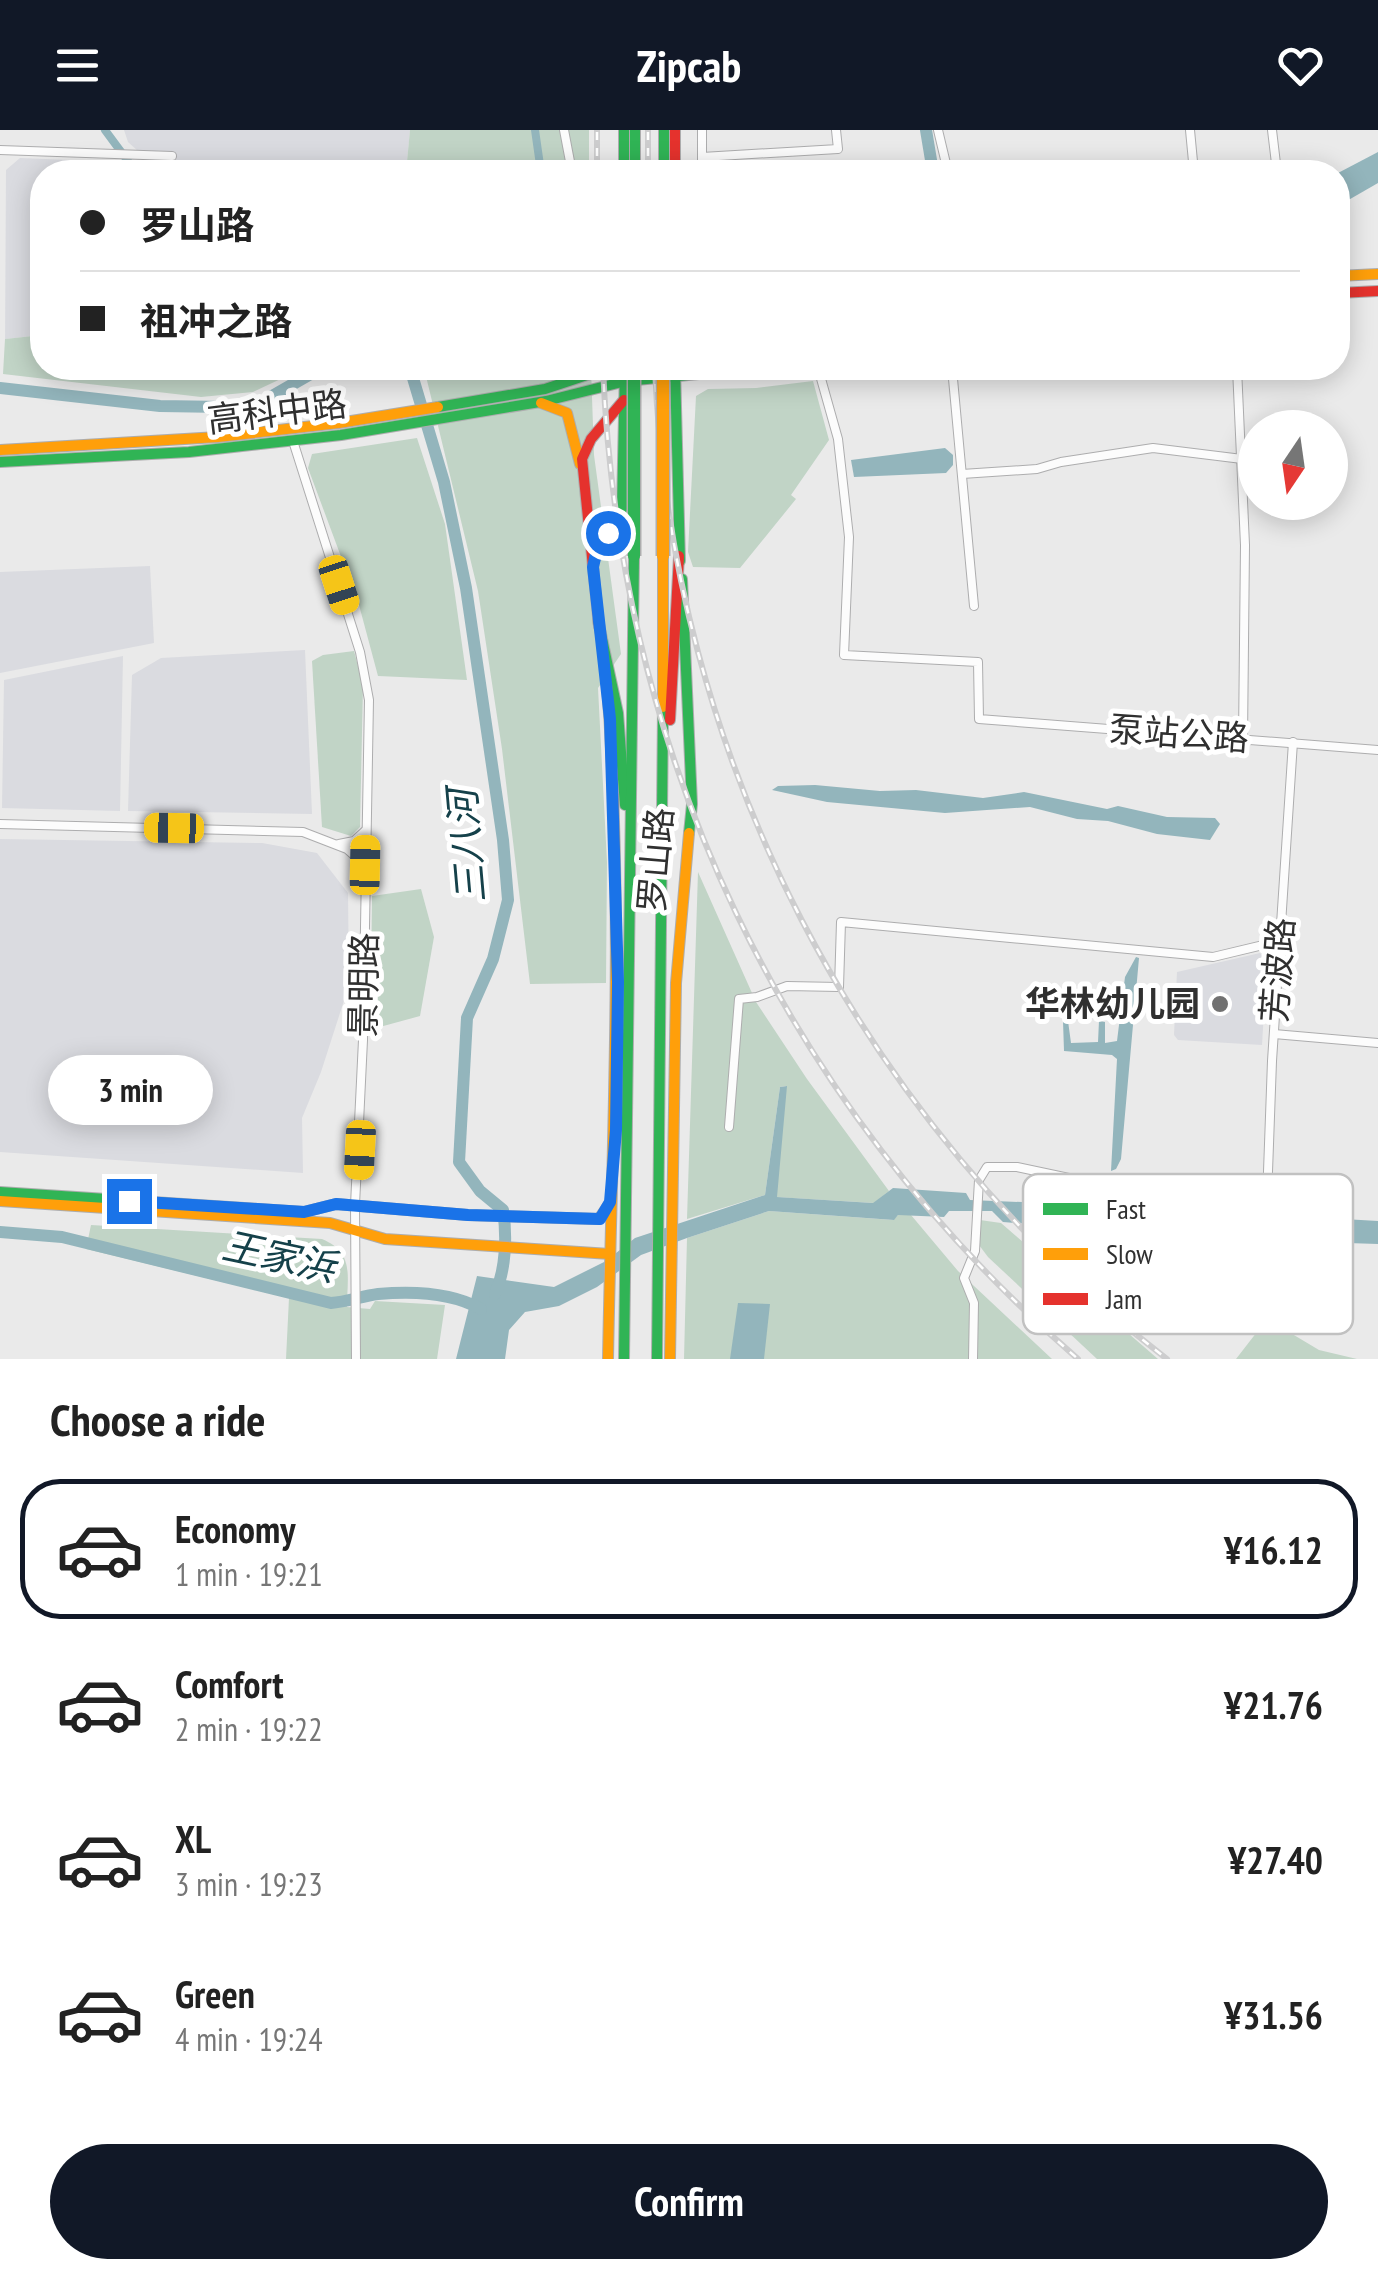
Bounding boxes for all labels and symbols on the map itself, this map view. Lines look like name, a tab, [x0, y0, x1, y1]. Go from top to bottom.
street label: 高科中路	[205, 380, 349, 442]
north arrow	[1238, 410, 1348, 520]
route start	[586, 511, 631, 556]
car	[315, 552, 363, 618]
street label: 泵站公路	[1108, 705, 1251, 761]
water label: 三八河	[436, 780, 495, 905]
street label: 罗山路	[628, 806, 682, 914]
car	[144, 812, 204, 844]
car	[349, 835, 381, 895]
street label: 芳波路	[1250, 916, 1304, 1024]
street label: 景明路	[339, 932, 387, 1038]
place label: 华林幼儿园	[1025, 980, 1200, 1026]
marker: 华林幼儿园	[1209, 993, 1231, 1015]
callout: 3 min	[46, 1056, 212, 1126]
car	[343, 1119, 377, 1181]
legend	[1023, 1174, 1353, 1334]
route end	[107, 1179, 152, 1224]
text: Fast	[1106, 1190, 1146, 1227]
water label: 王家浜	[218, 1220, 343, 1292]
text: Slow	[1106, 1235, 1153, 1272]
text: Jam	[1105, 1280, 1142, 1317]

